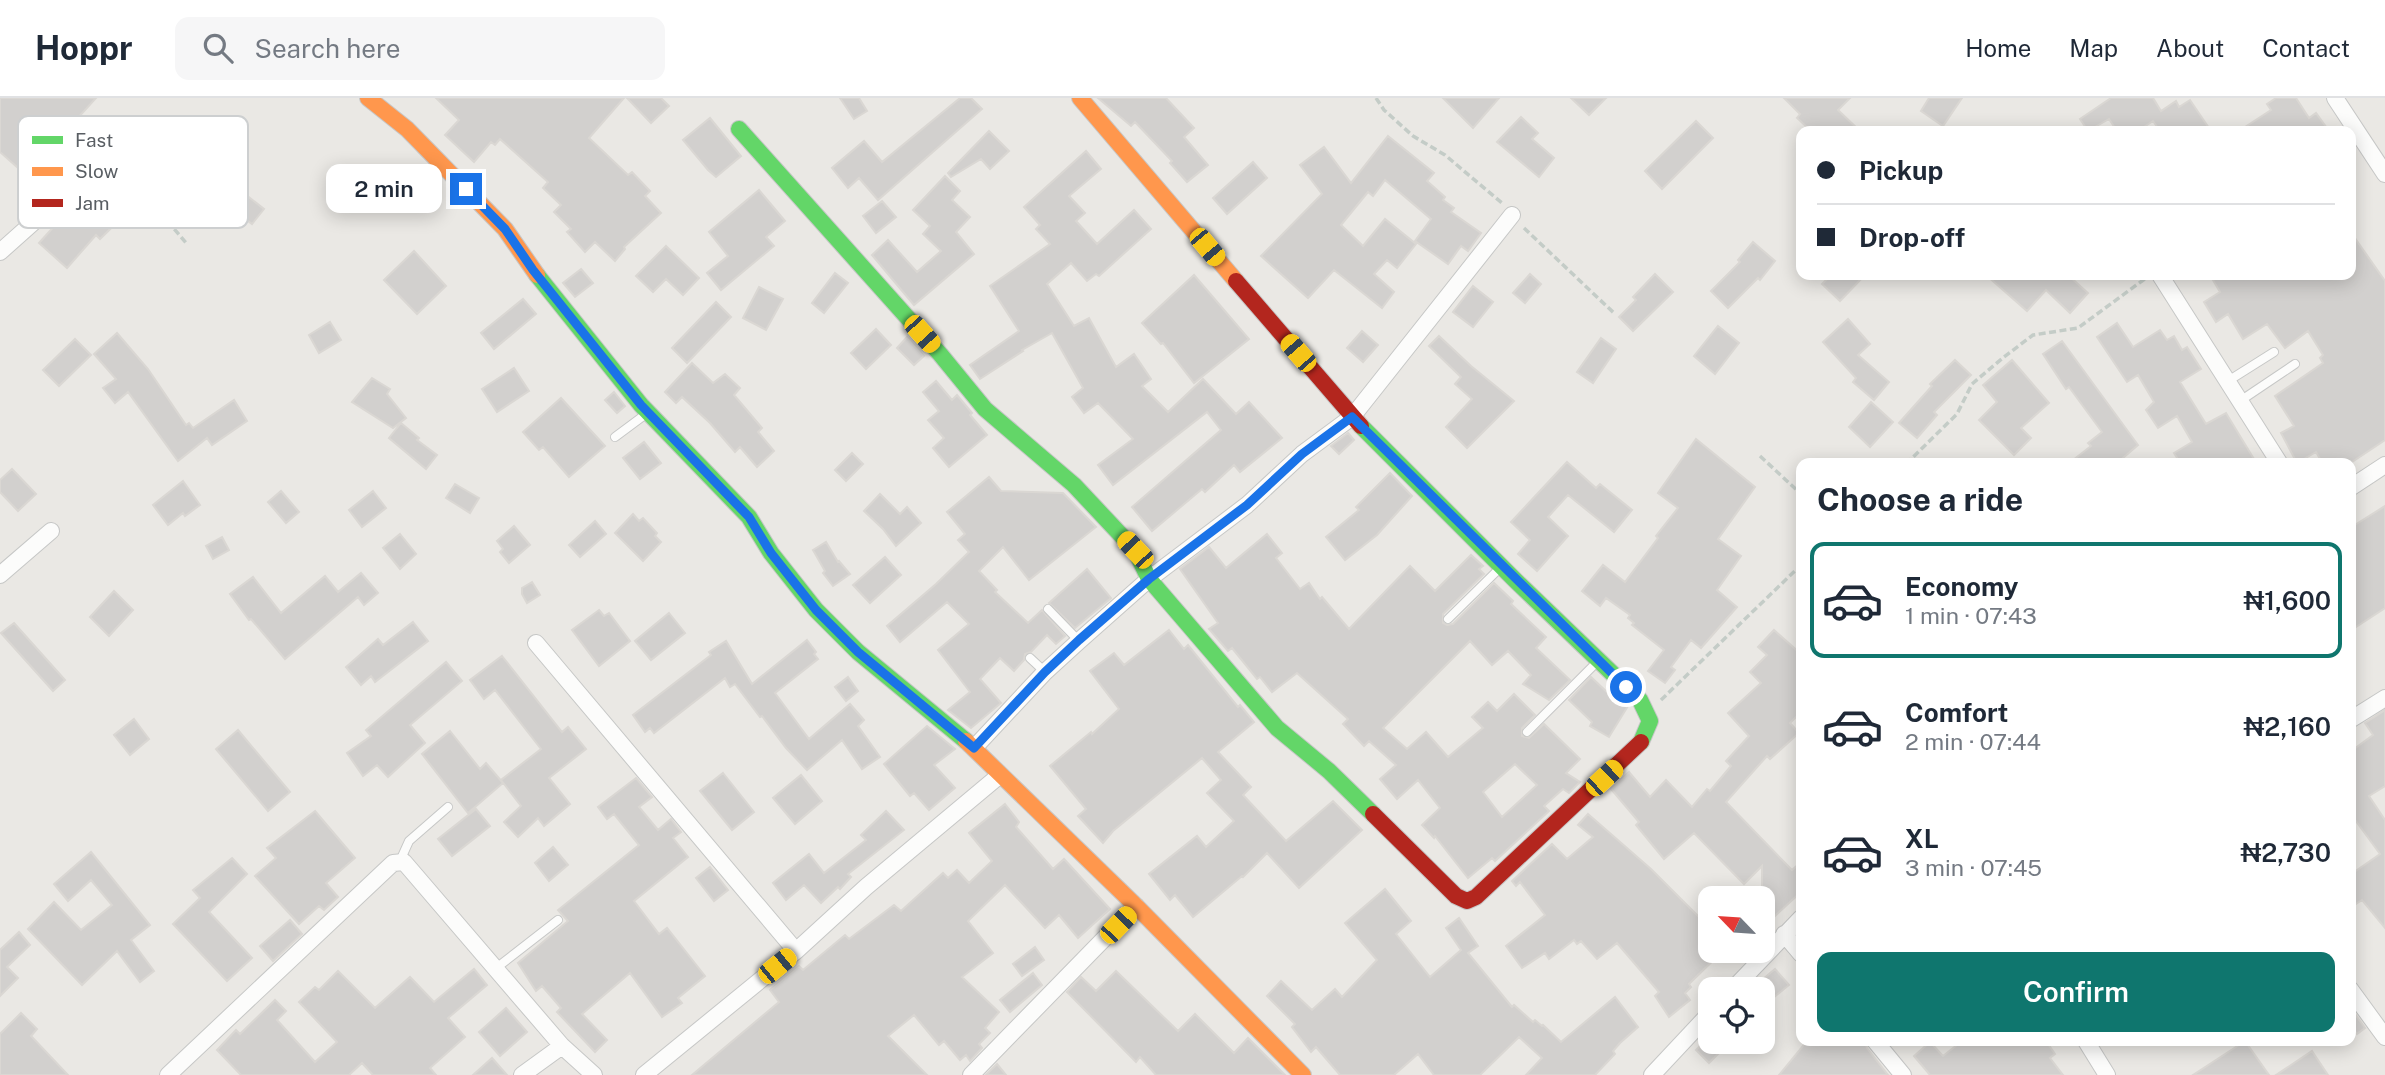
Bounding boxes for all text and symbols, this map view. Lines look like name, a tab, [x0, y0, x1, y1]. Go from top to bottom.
search box	[175, 17, 665, 80]
text: Hoppr	[35, 29, 133, 67]
icon: search	[199, 29, 237, 67]
text: Search here	[255, 33, 401, 64]
text: Home	[1965, 34, 2031, 62]
text: Map	[2069, 34, 2118, 62]
text: About	[2156, 34, 2224, 62]
text: Contact	[2262, 34, 2350, 62]
legend	[18, 116, 248, 228]
text: Fast	[75, 129, 113, 151]
text: Pickup	[1859, 155, 1943, 186]
text: Slow	[75, 160, 119, 182]
callout: 2 min	[326, 164, 442, 214]
route end	[450, 173, 482, 205]
text: 2 min	[354, 175, 414, 202]
text: Jam	[75, 192, 109, 214]
text: Drop-off	[1859, 222, 1965, 253]
car	[1186, 224, 1229, 270]
car	[901, 311, 944, 357]
car	[1277, 330, 1320, 376]
text: Choose a ride	[1817, 481, 2023, 518]
car	[1113, 527, 1158, 573]
icon: car	[1821, 569, 1884, 632]
text: Economy	[1905, 571, 2018, 602]
text: ₦1,600	[2243, 585, 2331, 616]
text: 1 min · 07:43	[1905, 602, 2037, 629]
route start	[1610, 671, 1642, 703]
icon: car	[1821, 695, 1884, 758]
text: Comfort	[1905, 697, 2008, 728]
text: ₦2,160	[2244, 711, 2331, 742]
text: 2 min · 07:44	[1905, 728, 2041, 755]
car	[1582, 756, 1627, 800]
icon: car	[1821, 821, 1884, 884]
text: XL	[1905, 823, 1939, 854]
text: ₦2,730	[2240, 837, 2331, 868]
text: 3 min · 07:45	[1905, 854, 2042, 881]
north arrow	[1698, 886, 1774, 962]
map controls	[1698, 886, 1775, 1054]
car	[1096, 903, 1141, 947]
car	[755, 945, 800, 987]
button: Confirm	[1817, 952, 2335, 1032]
button: locate	[1698, 977, 1775, 1054]

